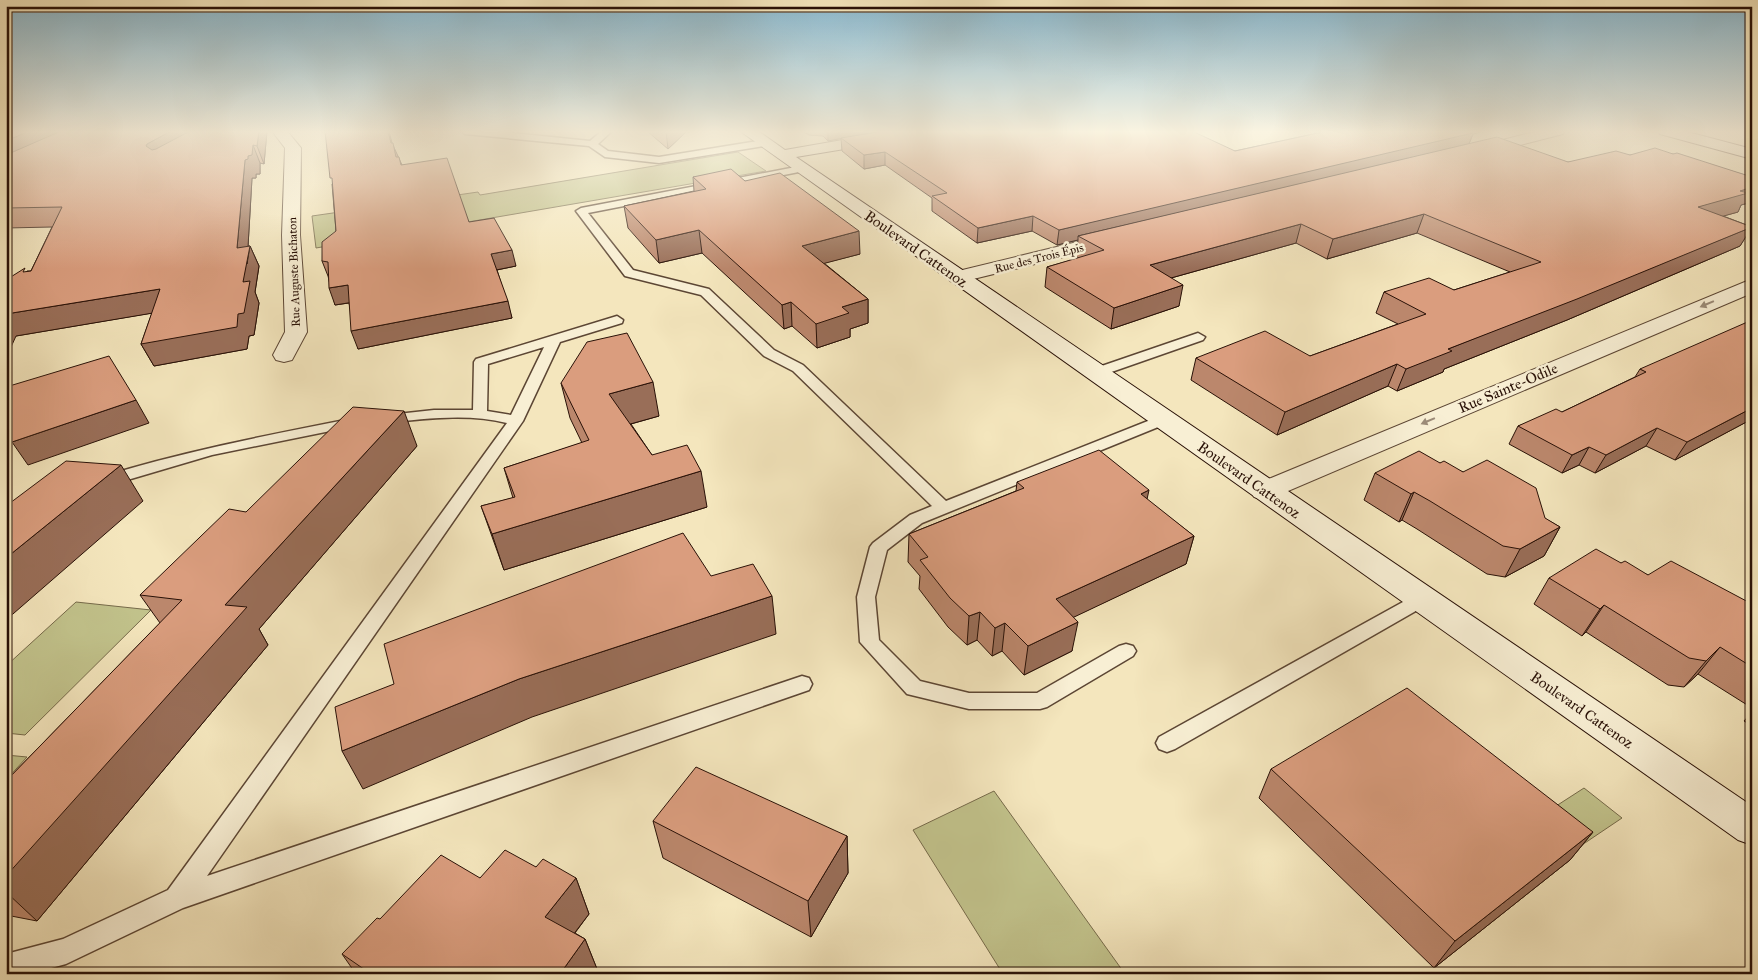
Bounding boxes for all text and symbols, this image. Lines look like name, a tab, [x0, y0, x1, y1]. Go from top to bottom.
street label: Boulevard Cattenoz	[861, 207, 971, 291]
street label: Rue Auguste Bichaton	[285, 216, 304, 327]
street label: Rue des Trois Épis	[993, 238, 1085, 276]
one-way arrow	[1700, 301, 1714, 309]
street label: Rue Sainte-Odile	[1456, 359, 1560, 417]
one-way arrow	[1421, 418, 1435, 426]
street label: Boulevard Cattenoz	[1194, 438, 1304, 522]
street label: Boulevard Cattenoz	[1527, 668, 1637, 752]

